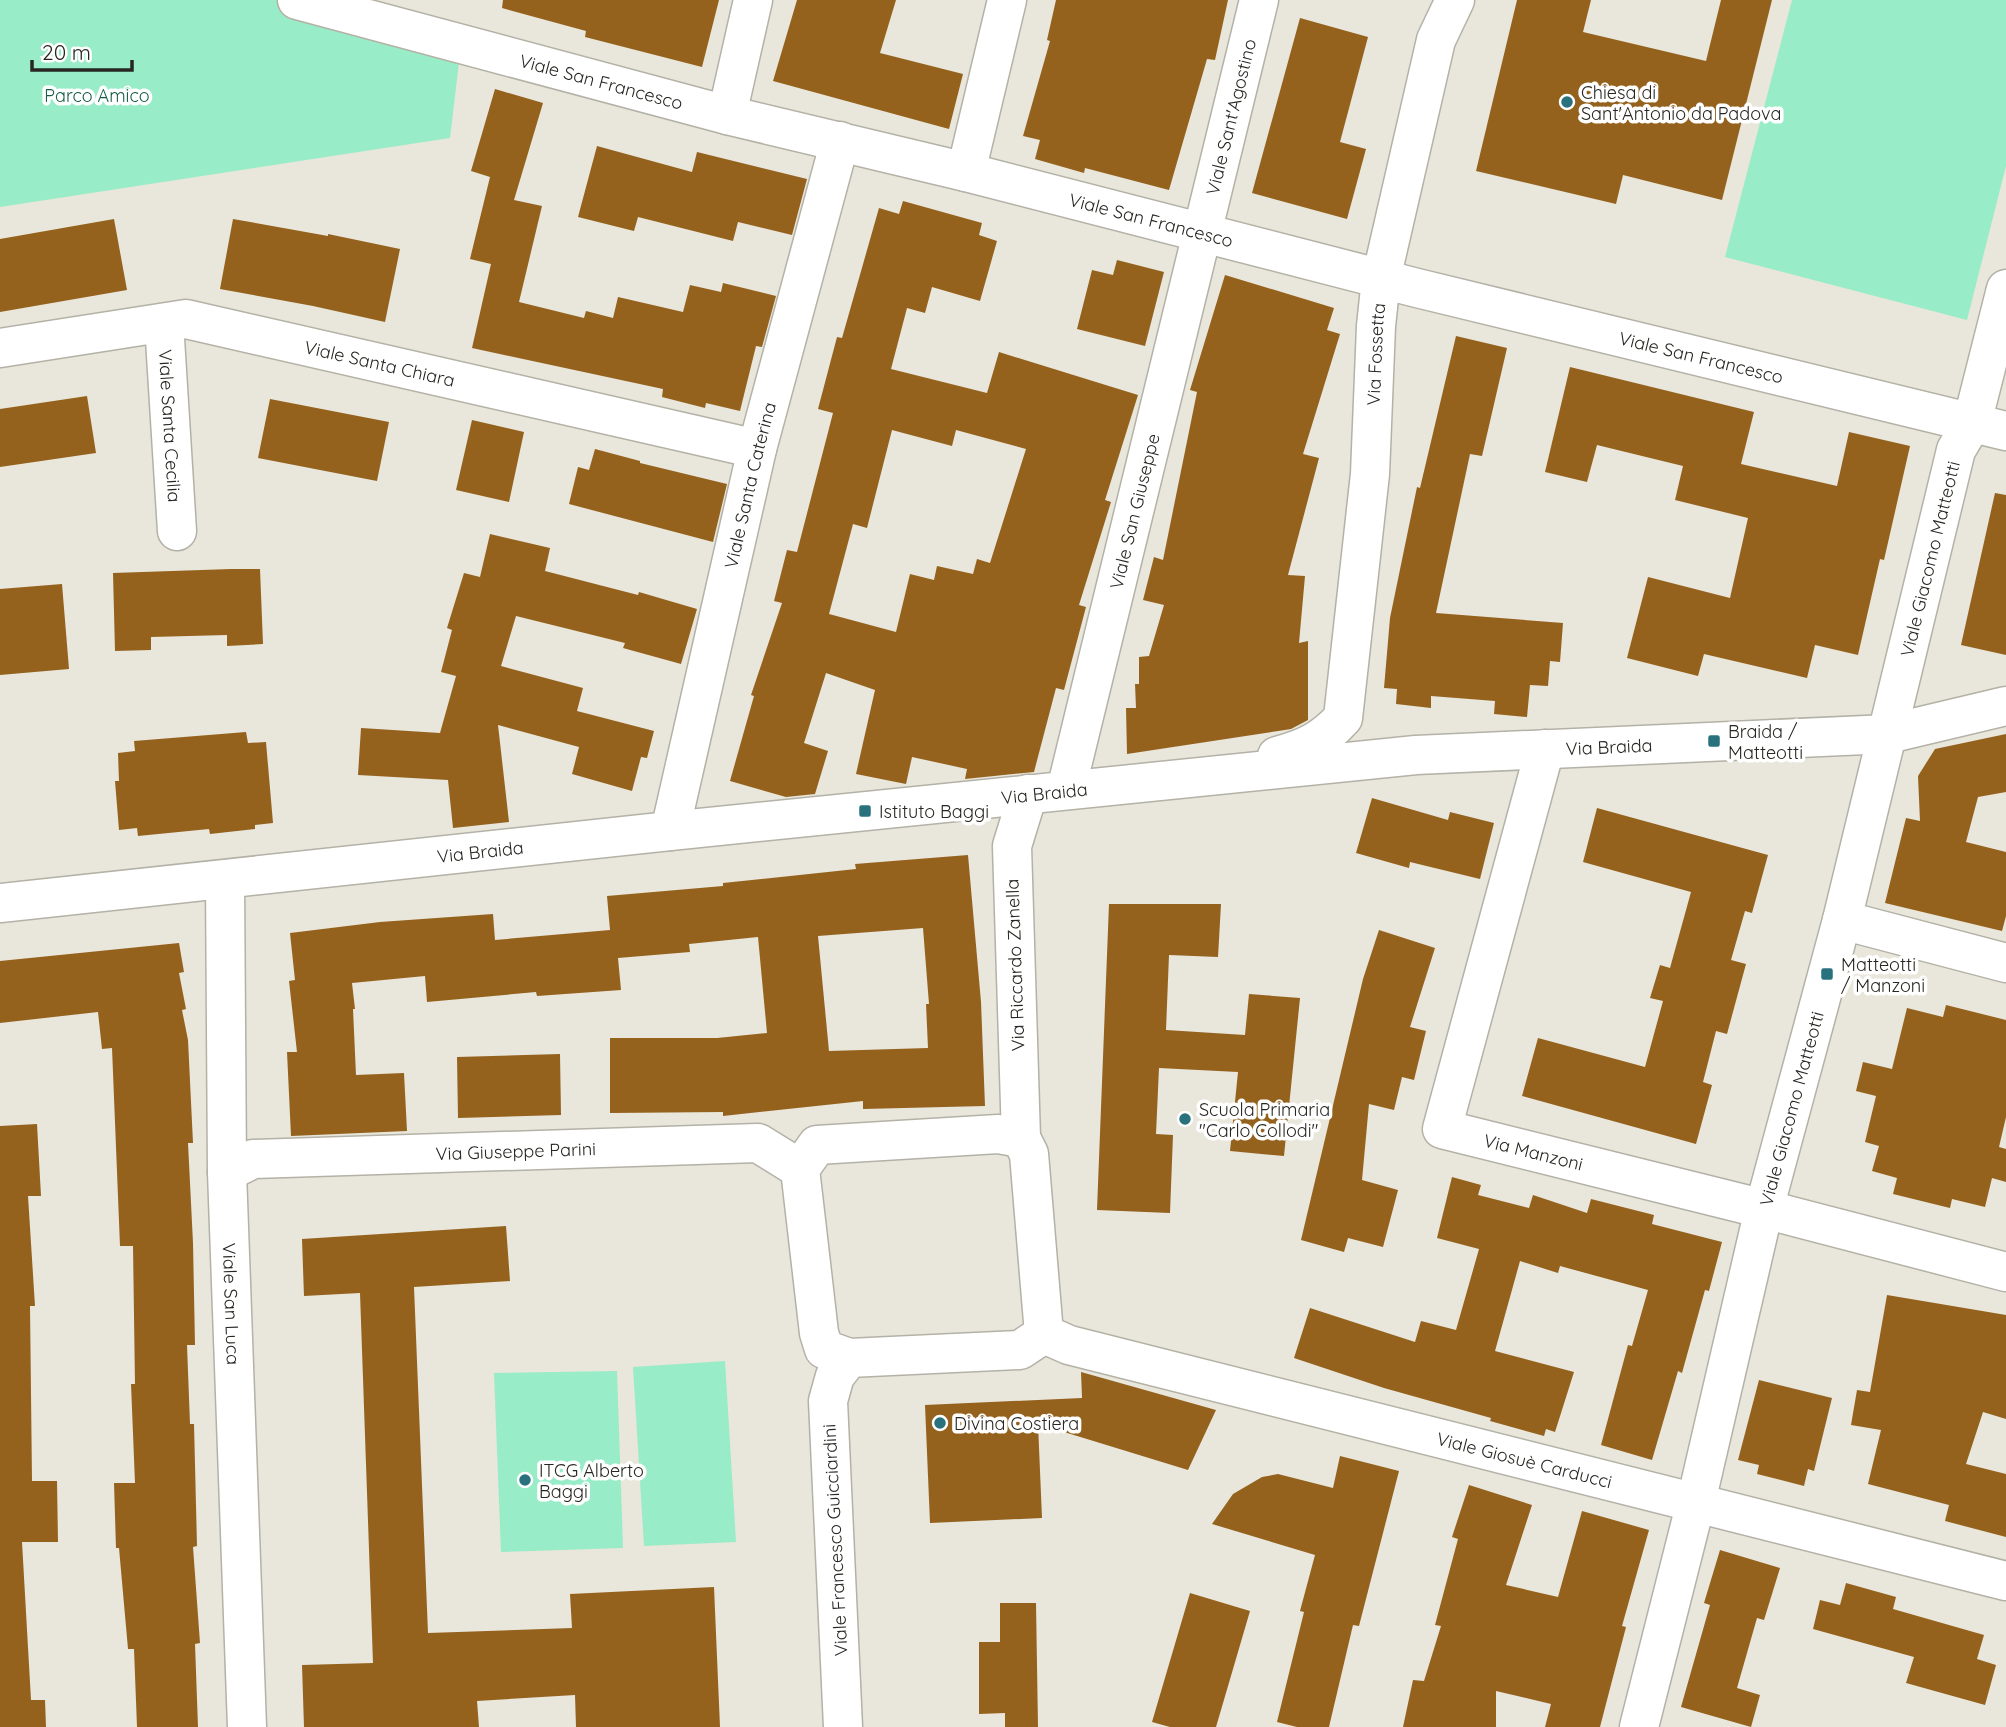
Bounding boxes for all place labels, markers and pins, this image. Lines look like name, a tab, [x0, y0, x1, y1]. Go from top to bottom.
place label: Chiesa di Sant'Antonio da Padova	[1581, 81, 1781, 125]
marker: Chiesa di Sant'Antonio da Padova	[1559, 94, 1575, 110]
place label: Braida / Matteotti	[1728, 720, 1803, 764]
marker: Braida / Matteotti	[1706, 733, 1722, 749]
place label: Istituto Baggi	[879, 800, 989, 823]
marker: Istituto Baggi	[857, 803, 873, 819]
place label: Matteotti / Manzoni	[1841, 953, 1925, 997]
marker: Matteotti / Manzoni	[1819, 966, 1835, 982]
place label: Scuola Primaria "Carlo Collodi"	[1199, 1098, 1330, 1142]
marker: Scuola Primaria "Carlo Collodi"	[1177, 1111, 1193, 1127]
place label: Divina Costiera	[954, 1412, 1079, 1435]
marker: Divina Costiera	[932, 1415, 948, 1431]
place label: ITCG Alberto Baggi	[539, 1459, 644, 1503]
marker: ITCG Alberto Baggi	[517, 1472, 533, 1488]

